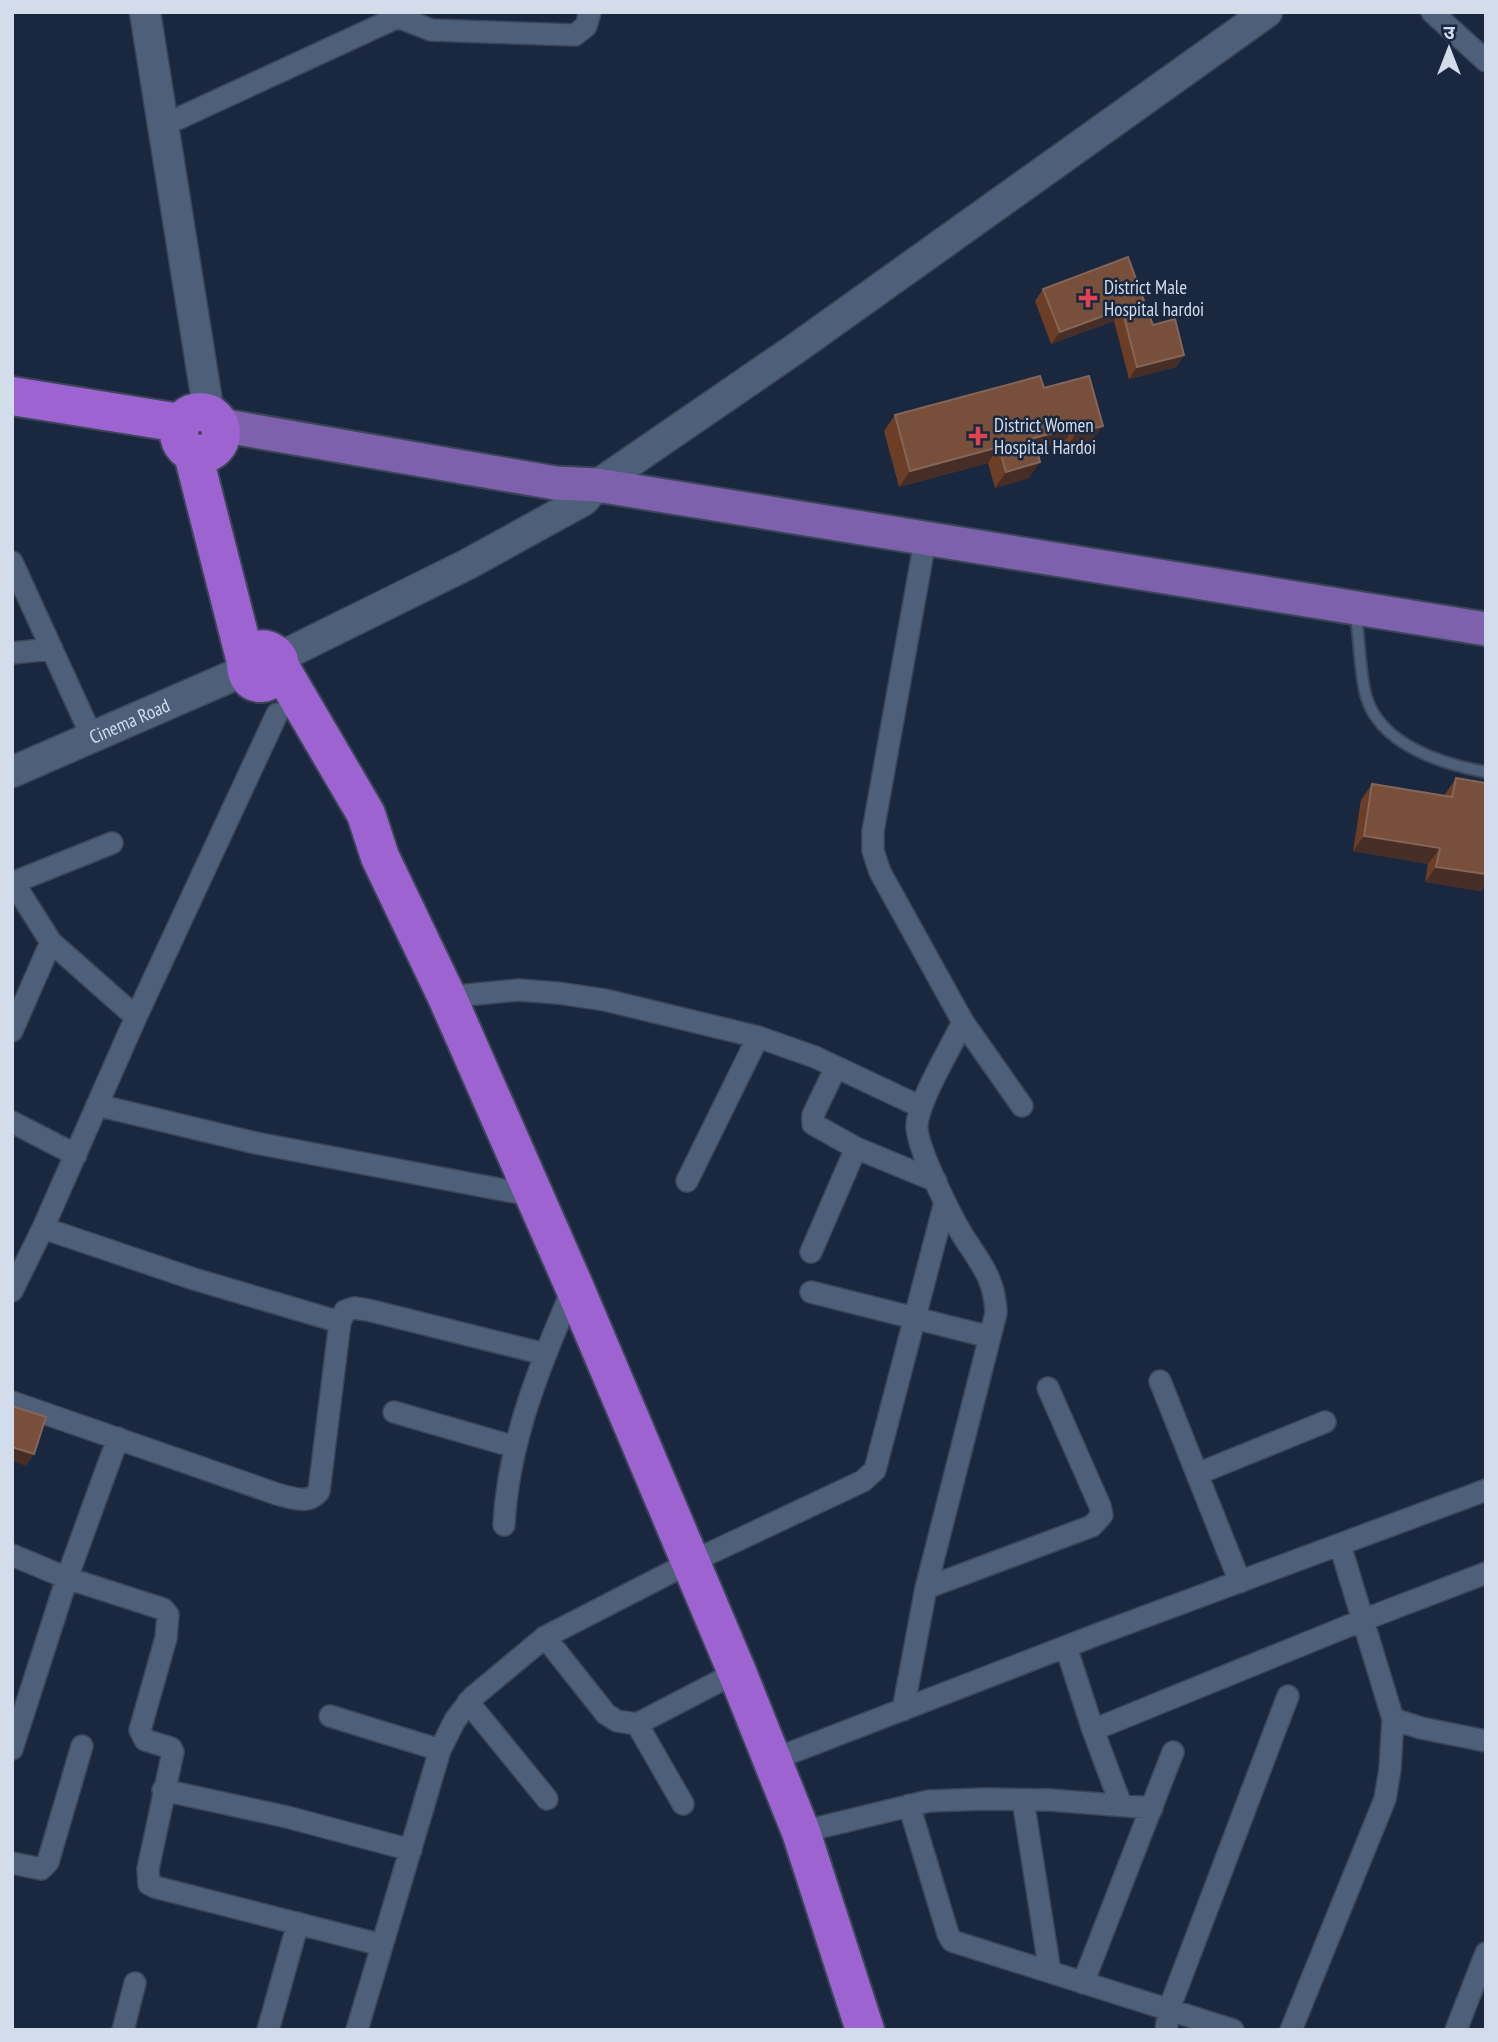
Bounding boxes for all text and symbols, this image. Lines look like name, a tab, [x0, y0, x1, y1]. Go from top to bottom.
north arrow	[1414, 14, 1484, 84]
text: उ	[1443, 20, 1455, 44]
place label: District Male Hospital hardoi	[1104, 275, 1204, 321]
marker: District Male Hospital hardoi	[1078, 288, 1098, 308]
place label: District Women Hospital Hardoi	[994, 413, 1096, 459]
marker: District Women Hospital Hardoi	[968, 426, 988, 446]
street label: Cinema Road	[85, 693, 173, 749]

